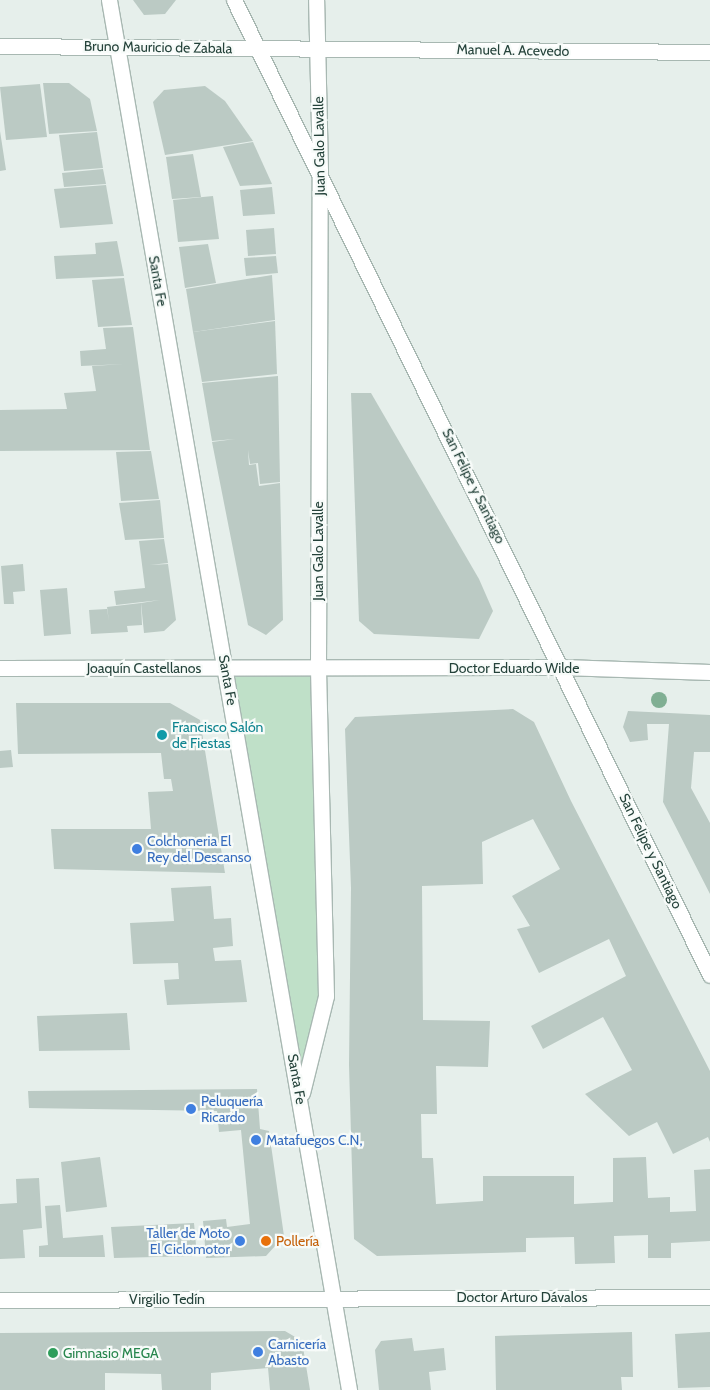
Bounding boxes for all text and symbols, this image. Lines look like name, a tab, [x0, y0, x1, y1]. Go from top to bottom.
street label: Bruno Mauricio de Zabala	[84, 37, 232, 57]
street label: Manuel A. Acevedo	[457, 41, 569, 59]
street label: Juan Galo Lavalle	[310, 96, 328, 196]
street label: Santa Fe	[145, 254, 171, 308]
street label: San Felipe y Santiago	[439, 426, 509, 546]
street label: Juan Galo Lavalle	[310, 501, 326, 601]
street label: Santa Fe	[215, 653, 241, 707]
street label: Joaquín Castellanos	[87, 660, 201, 676]
street label: Doctor Eduardo Wilde	[449, 660, 579, 676]
place label: Francisco Salón de Fiestas	[172, 719, 263, 752]
marker: Francisco Salón de Fiestas	[156, 729, 168, 741]
street label: San Felipe y Santiago	[616, 791, 686, 911]
place label: Colchoneria El Rey del Descanso	[147, 833, 251, 866]
marker: Colchoneria El Rey del Descanso	[131, 843, 143, 855]
street label: Santa Fe	[284, 1052, 310, 1106]
place label: Peluquería Ricardo	[201, 1093, 263, 1126]
marker: Peluquería Ricardo	[185, 1103, 197, 1115]
place label: Matafuegos C.N,	[266, 1132, 362, 1148]
marker: Matafuegos C.N,	[250, 1134, 262, 1146]
place label: Taller de Moto El Ciclomotor	[146, 1225, 230, 1258]
place label: Pollería	[276, 1233, 319, 1249]
marker: Taller de Moto El Ciclomotor	[234, 1235, 246, 1247]
marker: Pollería	[260, 1235, 272, 1247]
street label: Doctor Arturo Dávalos	[456, 1289, 588, 1305]
street label: Virgilio Tedín	[129, 1291, 205, 1307]
place label: Carnicería Abasto	[268, 1336, 326, 1368]
place label: Gimnasio MEGA	[63, 1345, 159, 1361]
marker: Carnicería Abasto	[252, 1346, 264, 1358]
marker: Gimnasio MEGA	[47, 1347, 59, 1359]

